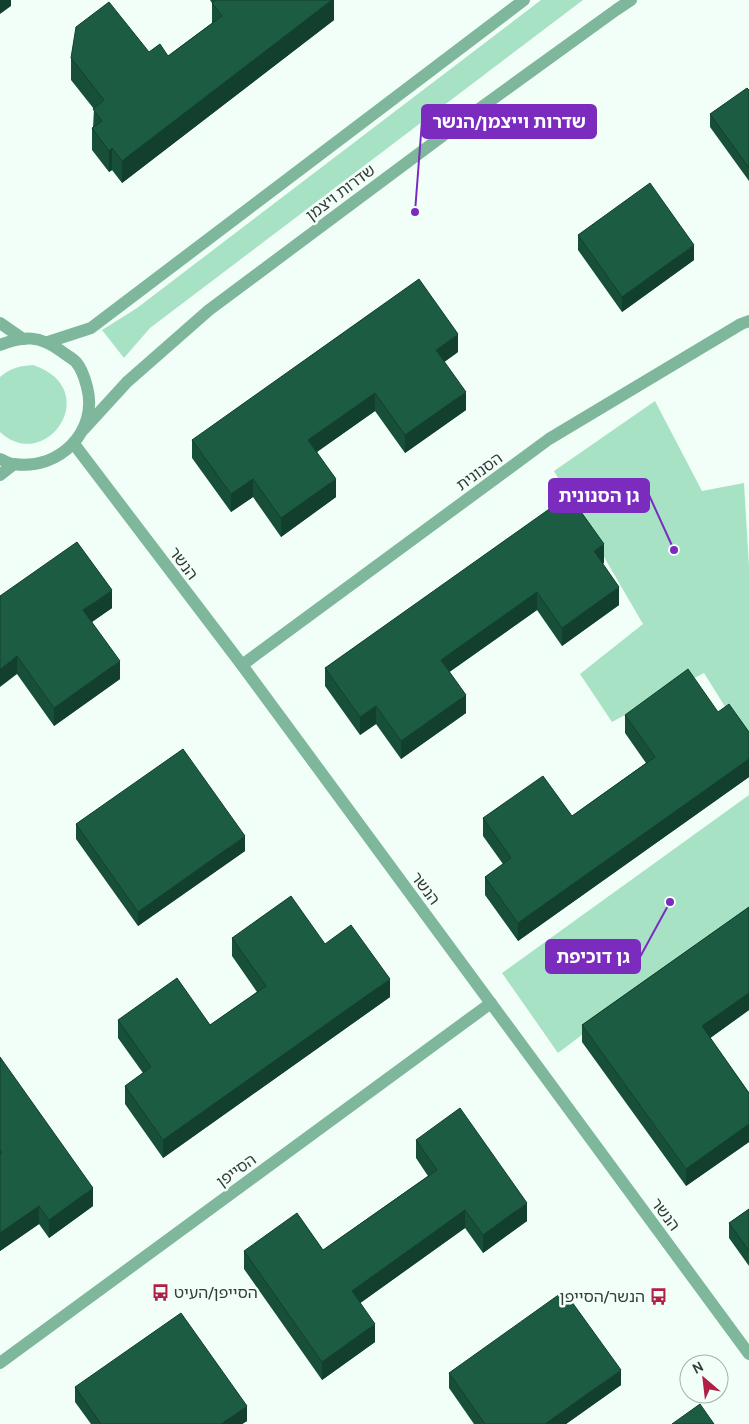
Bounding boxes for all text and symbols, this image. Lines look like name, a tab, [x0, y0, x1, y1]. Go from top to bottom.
callout: שדרות וייצמן/הנשר	[422, 105, 596, 138]
text: שדרות וייצמן/הנשר	[432, 111, 586, 133]
street label: שדרות ויצמן	[302, 160, 379, 225]
street label: הסנונית	[453, 448, 506, 494]
callout: גן הסנונית	[549, 479, 649, 512]
text: גן הסנונית	[559, 485, 639, 507]
street label: הנשר	[165, 543, 202, 583]
street label: הנשר	[407, 868, 444, 908]
callout: גן דוכיפת	[546, 940, 640, 973]
text: גן דוכיפת	[556, 946, 630, 968]
street label: הסייפן	[213, 1150, 260, 1191]
street label: הנשר	[647, 1194, 684, 1234]
bus stop icon: הסייפן/העיט	[150, 1282, 170, 1302]
place label: הסייפן/העיט	[174, 1283, 258, 1302]
bus stop icon: הנשר/הסייפן	[649, 1286, 669, 1306]
place label: הנשר/הסייפן	[560, 1287, 645, 1306]
north arrow	[679, 1354, 729, 1404]
text: N	[689, 1357, 706, 1378]

